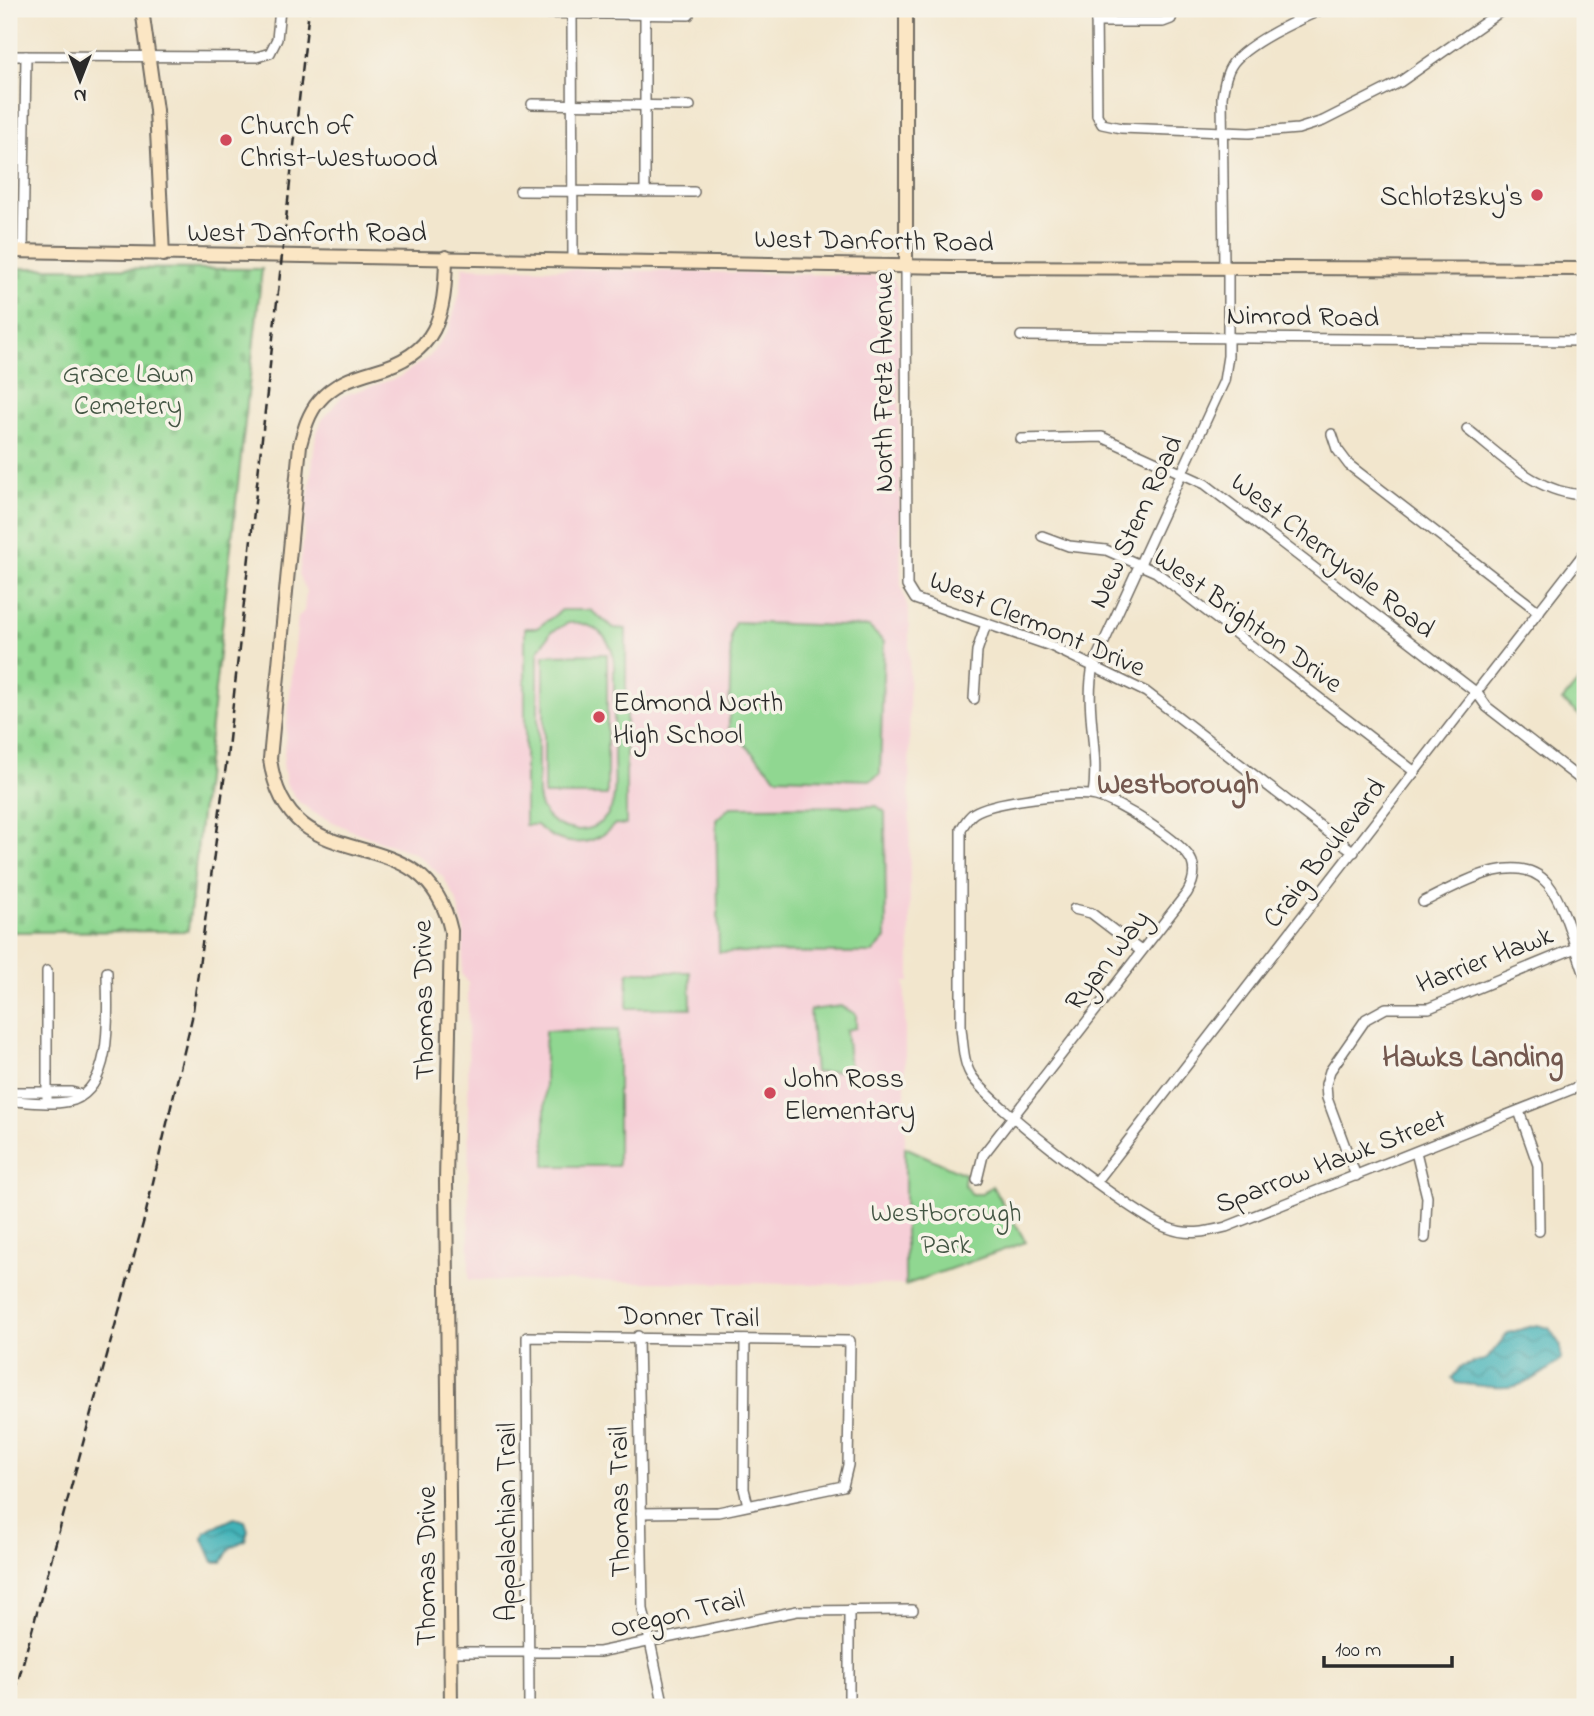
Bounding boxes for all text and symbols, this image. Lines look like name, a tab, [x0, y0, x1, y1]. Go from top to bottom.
north arrow	[46, 46, 116, 116]
text: N	[73, 81, 86, 108]
place label: Church of Christ-Westwood	[240, 107, 438, 180]
marker: Church of Christ-Westwood	[218, 132, 234, 148]
place label: Schlotzsky's	[1380, 178, 1523, 219]
marker: Schlotzsky's	[1529, 187, 1545, 203]
street label: West Danforth Road	[187, 214, 427, 255]
street label: West Danforth Road	[754, 220, 994, 265]
street label: North Fretz Avenue	[865, 271, 906, 492]
street label: Nimrod Road	[1226, 297, 1380, 340]
park label: Grace Lawn Cemetery	[63, 355, 194, 428]
street label: New Stem Road	[1079, 429, 1195, 616]
street label: West Cherryvale Road	[1221, 464, 1443, 650]
street label: West Brighton Drive	[1144, 539, 1351, 705]
street label: West Clermont Drive	[922, 561, 1151, 689]
place label: Edmond North High School	[613, 684, 783, 757]
marker: Edmond North High School	[591, 709, 607, 725]
district label: Westborough	[1097, 764, 1259, 809]
street label: Craig Boulevard	[1254, 770, 1398, 938]
street label: Ryan Way	[1056, 901, 1162, 1021]
street label: Harrier Hawk	[1411, 916, 1560, 1006]
street label: Thomas Drive	[404, 919, 447, 1081]
district label: Hawks Landing	[1382, 1037, 1564, 1082]
place label: John Ross Elementary	[784, 1060, 915, 1133]
marker: John Ross Elementary	[762, 1085, 778, 1101]
street label: Sparrow Hawk Street	[1210, 1100, 1453, 1226]
park label: Westborough Park	[870, 1194, 1022, 1267]
street label: Donner Trail	[617, 1297, 760, 1340]
street label: Appalachian Trail	[488, 1423, 529, 1621]
street label: Thomas Trail	[600, 1426, 643, 1578]
street label: Thomas Drive	[408, 1485, 449, 1646]
street label: Oregon Trail	[606, 1580, 749, 1651]
scale bar	[1324, 1625, 1452, 1669]
text: 100 m	[1335, 1636, 1381, 1666]

